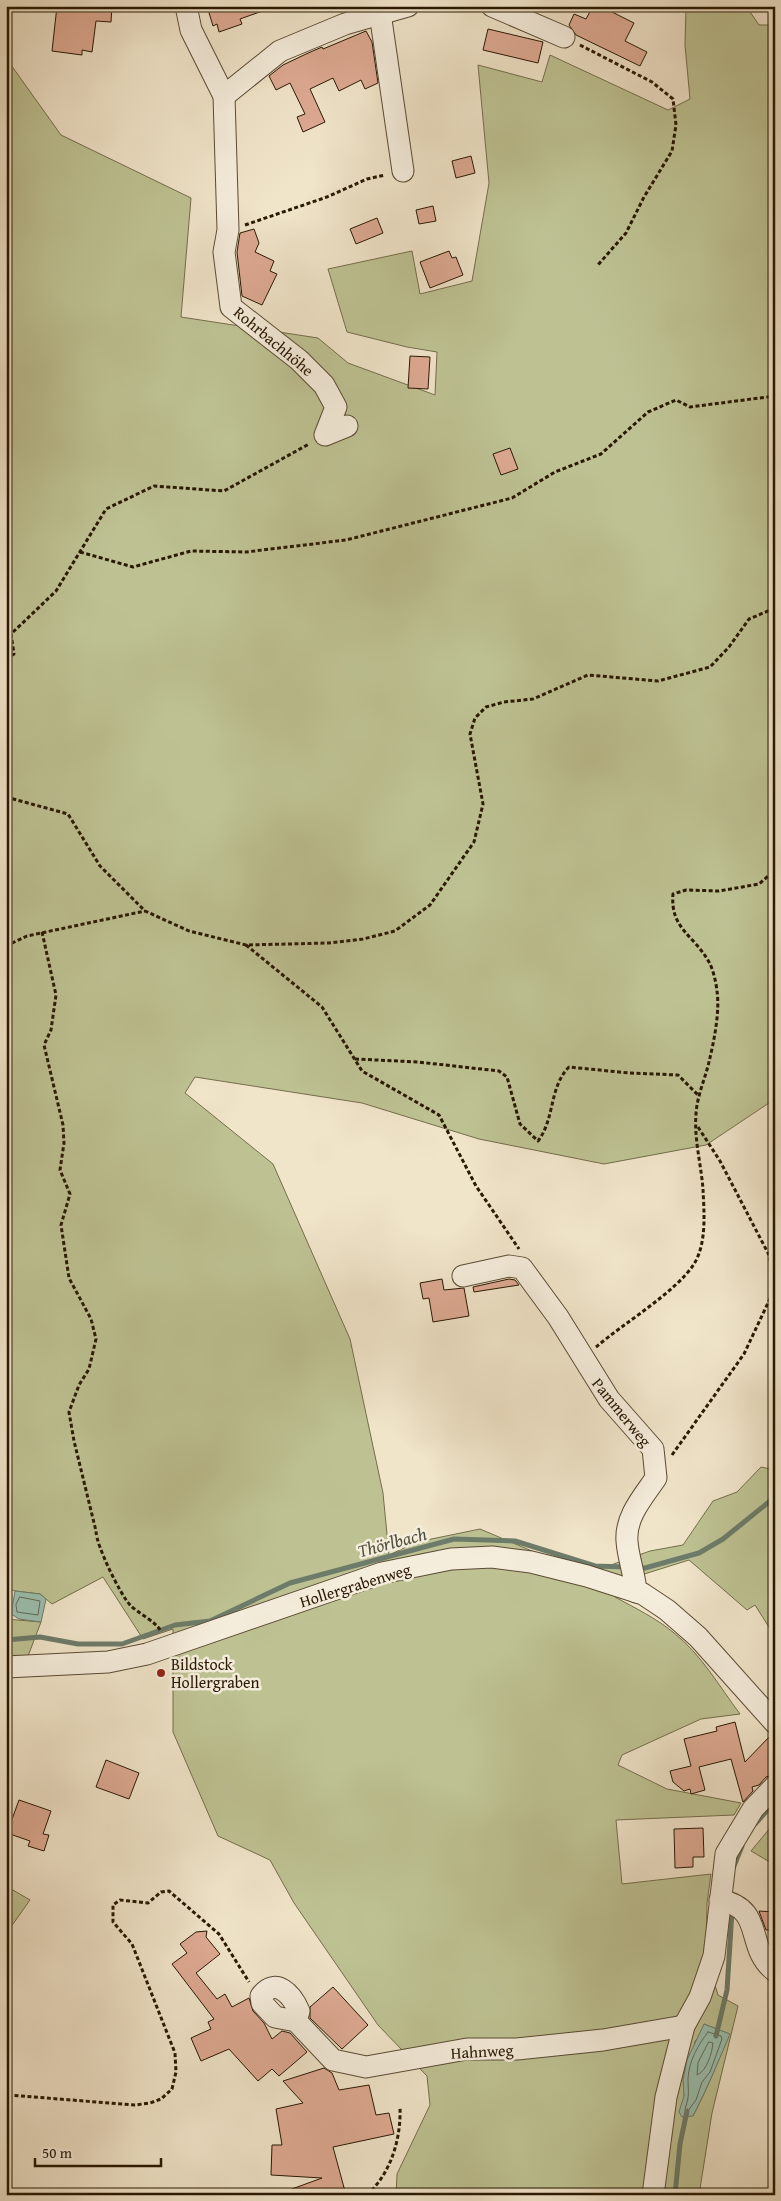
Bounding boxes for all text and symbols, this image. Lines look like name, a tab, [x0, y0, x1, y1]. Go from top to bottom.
street label: Rohrbachhöhe	[229, 300, 319, 382]
street label: Pammerweg	[587, 1372, 657, 1452]
water label: Thörlbach	[355, 1520, 429, 1564]
street label: Hollergrabenweg	[296, 1557, 414, 1613]
place label: Bildstock Hollergraben	[171, 1652, 260, 1694]
marker: Bildstock Hollergraben	[155, 1667, 167, 1679]
street label: Hahnweg	[450, 2037, 514, 2065]
scale bar	[35, 2136, 161, 2168]
text: 50 m	[42, 2142, 73, 2163]

